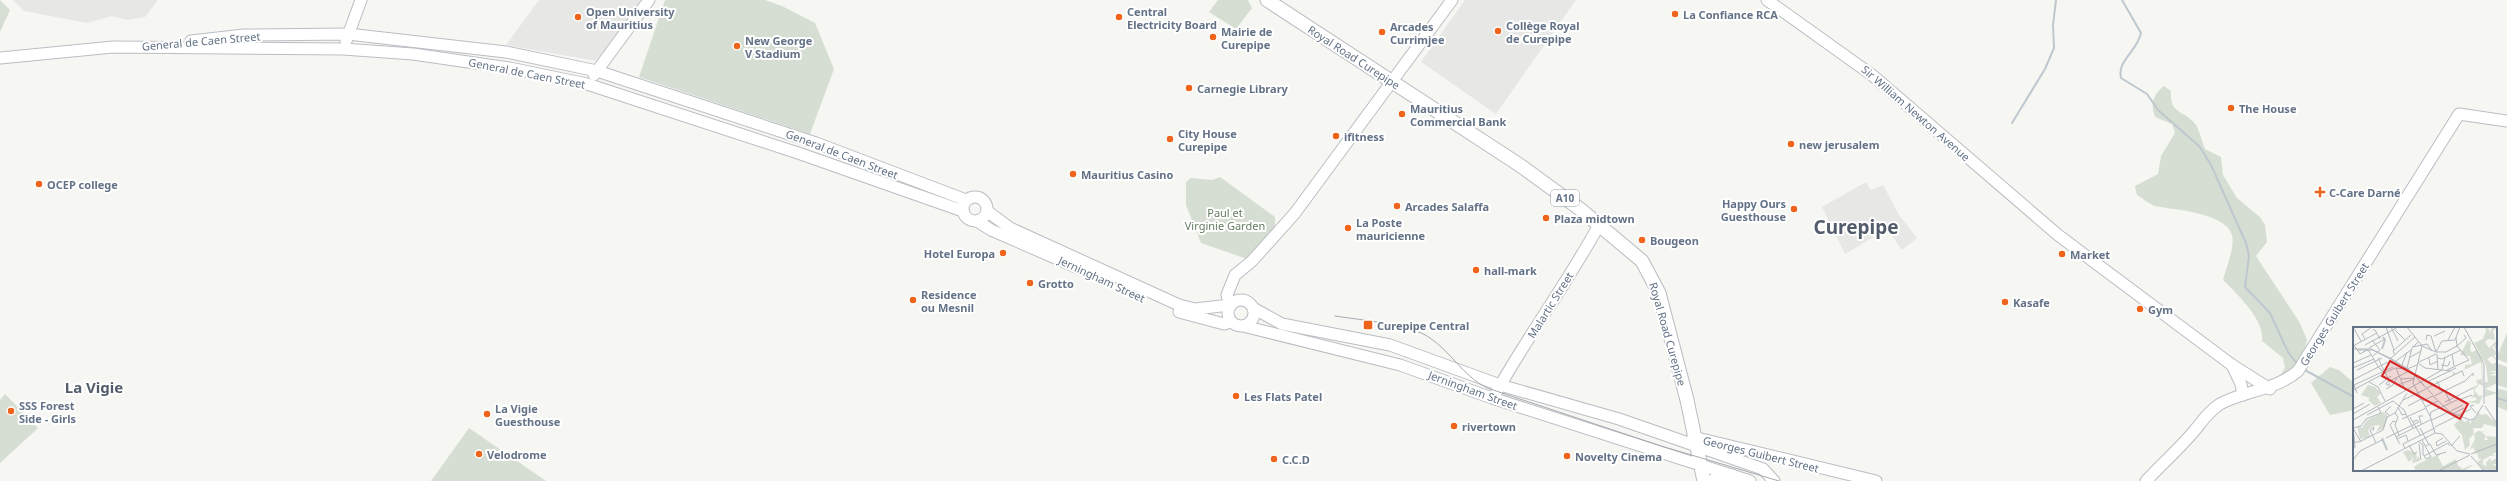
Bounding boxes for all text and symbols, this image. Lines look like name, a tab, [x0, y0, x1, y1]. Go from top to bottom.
place label: Open University of Mauritius	[586, 4, 675, 32]
place label: Central Electricity Board	[1127, 4, 1217, 32]
place label: La Confiance RCA	[1683, 7, 1778, 22]
marker: La Confiance RCA	[1670, 9, 1680, 19]
marker: Open University of Mauritius	[573, 12, 583, 22]
marker: Central Electricity Board	[1114, 12, 1124, 22]
place label: Collège Royal de Curepipe	[1506, 18, 1579, 46]
place label: Arcades Currimjee	[1390, 19, 1445, 47]
street label: Royal Road Curepipe	[1305, 22, 1403, 92]
place label: Mairie de Curepipe	[1221, 24, 1273, 52]
marker: Collège Royal de Curepipe	[1493, 26, 1503, 36]
marker: Arcades Currimjee	[1377, 27, 1387, 37]
street label: General de Caen Street	[141, 28, 261, 54]
marker: Mairie de Curepipe	[1208, 32, 1218, 42]
place label: New George V Stadium	[745, 33, 813, 61]
marker: New George V Stadium	[732, 41, 742, 51]
street label: General de Caen Street	[467, 54, 587, 92]
street label: Sir William Newton Avenue	[1859, 62, 1973, 164]
place label: Carnegie Library	[1197, 81, 1289, 96]
marker: Carnegie Library	[1184, 83, 1194, 93]
place label: Mauritius Commercial Bank	[1410, 101, 1506, 129]
place label: The House	[2239, 101, 2297, 116]
marker: The House	[2226, 103, 2236, 113]
marker: Mauritius Commercial Bank	[1397, 109, 1407, 119]
street label: General de Caen Street	[784, 126, 900, 182]
place label: City House Curepipe	[1178, 126, 1237, 154]
place label: ifitness	[1344, 129, 1385, 144]
marker: ifitness	[1331, 131, 1341, 141]
marker: City House Curepipe	[1165, 134, 1175, 144]
place label: new jerusalem	[1799, 137, 1879, 152]
marker: new jerusalem	[1786, 139, 1796, 149]
place label: Mauritius Casino	[1081, 167, 1174, 182]
marker: Mauritius Casino	[1068, 169, 1078, 179]
place label: OCEP college	[47, 177, 118, 192]
marker: OCEP college	[34, 179, 44, 189]
place label: C-Care Darné	[2329, 185, 2401, 200]
marker: C-Care Darné	[2314, 186, 2326, 198]
road number: A10	[1551, 190, 1579, 206]
place label: Happy Ours Guesthouse	[1721, 196, 1786, 224]
place label: Arcades Salaffa	[1405, 199, 1489, 214]
marker: Arcades Salaffa	[1392, 201, 1402, 211]
marker: Happy Ours Guesthouse	[1789, 204, 1799, 214]
park label: Paul et Virginie Garden	[1185, 205, 1265, 233]
place label: Plaza midtown	[1554, 211, 1635, 226]
marker: Plaza midtown	[1541, 213, 1551, 223]
district label: Curepipe	[1813, 214, 1899, 240]
place label: La Poste mauricienne	[1356, 215, 1426, 243]
marker: La Poste mauricienne	[1343, 223, 1353, 233]
place label: Bougeon	[1650, 233, 1699, 248]
marker: Bougeon	[1637, 235, 1647, 245]
place label: Hotel Europa	[924, 246, 995, 261]
place label: Market	[2070, 247, 2110, 262]
marker: Hotel Europa	[998, 248, 1008, 258]
marker: Market	[2057, 249, 2067, 259]
street label: Jerningham Street	[1055, 252, 1148, 306]
street label: Georges Guibert Street	[2296, 260, 2372, 368]
place label: hall-mark	[1484, 263, 1537, 278]
marker: hall-mark	[1471, 265, 1481, 275]
street label: Malartic Street	[1524, 269, 1576, 341]
place label: Grotto	[1038, 276, 1074, 291]
marker: Grotto	[1025, 278, 1035, 288]
street label: Royal Road Curepipe	[1646, 281, 1690, 387]
place label: Residence ou Mesnil	[921, 287, 977, 315]
marker: Residence ou Mesnil	[908, 295, 918, 305]
place label: Kasafe	[2013, 295, 2050, 310]
marker: Kasafe	[2000, 297, 2010, 307]
place label: Gym	[2148, 302, 2173, 317]
marker: Gym	[2135, 304, 2145, 314]
place label: Curepipe Central	[1377, 318, 1469, 333]
marker: Curepipe Central	[1362, 319, 1374, 331]
inset map	[2353, 327, 2497, 471]
street label: Jerningham Street	[1425, 367, 1520, 413]
district label: La Vigie	[65, 377, 123, 397]
place label: Les Flats Patel	[1244, 389, 1322, 404]
marker: Les Flats Patel	[1231, 391, 1241, 401]
place label: SSS Forest Side - Girls	[19, 398, 77, 426]
place label: La Vigie Guesthouse	[495, 401, 561, 429]
marker: SSS Forest Side - Girls	[6, 406, 16, 416]
marker: La Vigie Guesthouse	[482, 409, 492, 419]
place label: rivertown	[1462, 419, 1516, 434]
marker: rivertown	[1449, 421, 1459, 431]
street label: Georges Guibert Street	[1701, 432, 1821, 476]
place label: Velodrome	[487, 447, 547, 462]
marker: Velodrome	[474, 449, 484, 459]
place label: Novelty Cinema	[1575, 449, 1662, 464]
marker: Novelty Cinema	[1562, 451, 1572, 461]
place label: C.C.D	[1282, 452, 1310, 467]
marker: C.C.D	[1269, 454, 1279, 464]

